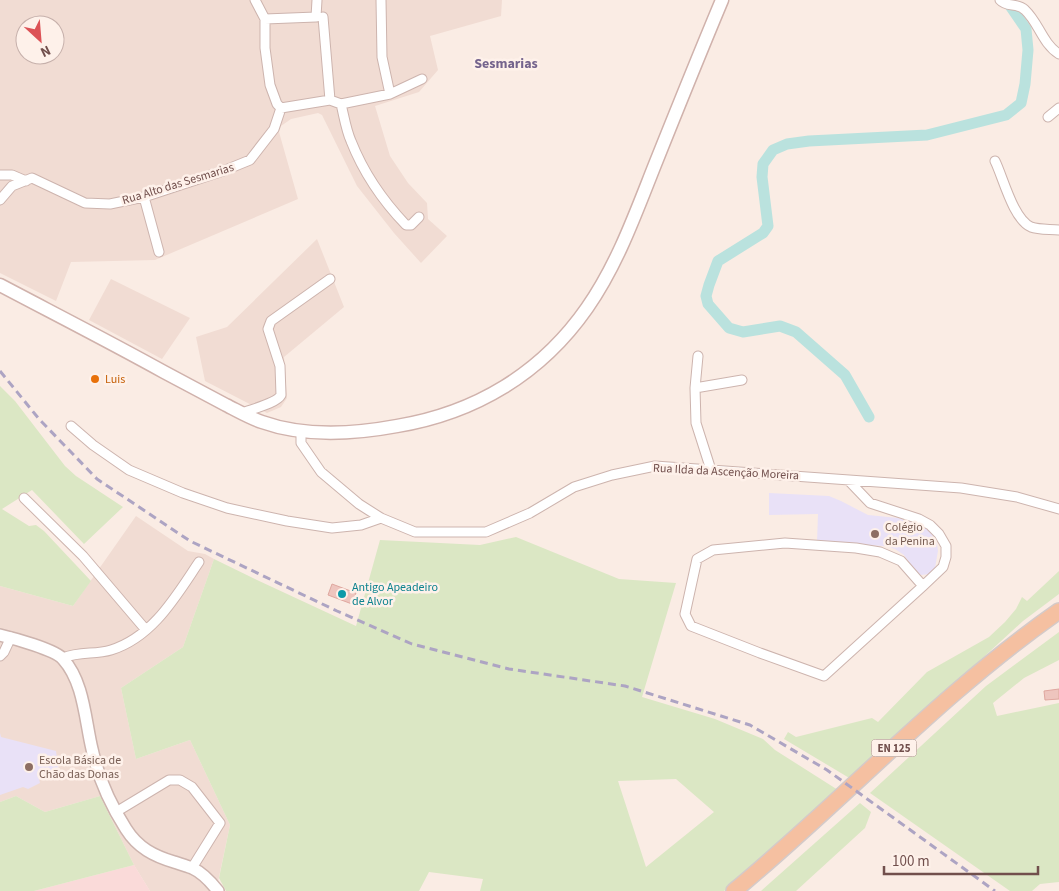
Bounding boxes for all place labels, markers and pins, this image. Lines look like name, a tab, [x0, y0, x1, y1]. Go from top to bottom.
place label: Luis	[105, 371, 125, 388]
marker: Luis	[89, 373, 101, 385]
place label: Colégio da Penina	[885, 519, 935, 550]
marker: Colégio da Penina	[869, 528, 881, 540]
place label: Antigo Apeadeiro de Alvor	[352, 579, 438, 610]
marker: Antigo Apeadeiro de Alvor	[336, 588, 348, 600]
place label: Escola Básica de Chão das Donas	[39, 752, 121, 783]
marker: Escola Básica de Chão das Donas	[23, 761, 35, 773]

